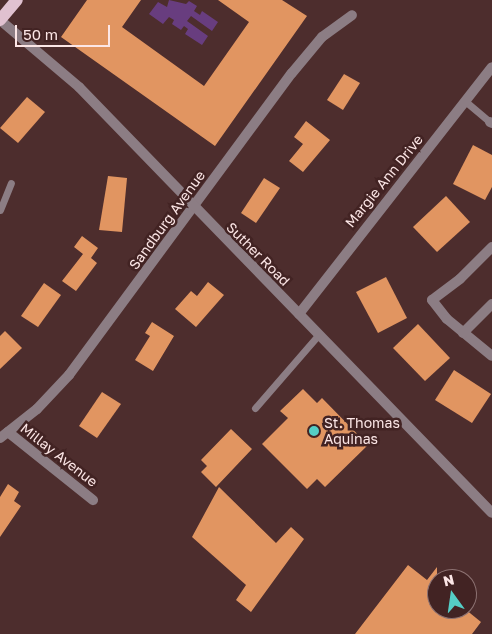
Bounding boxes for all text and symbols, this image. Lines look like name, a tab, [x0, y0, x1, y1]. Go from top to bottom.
scale bar	[18, 15, 112, 47]
text: 50 m	[23, 25, 58, 43]
street label: Margie Ann Drive	[342, 131, 426, 231]
street label: Sandburg Avenue	[126, 167, 208, 273]
street label: Suther Road	[223, 219, 293, 289]
place label: St. Thomas Aquinas	[324, 415, 400, 448]
street label: Millay Avenue	[17, 420, 101, 490]
marker: St. Thomas Aquinas	[308, 425, 320, 437]
north arrow	[427, 569, 477, 619]
text: N	[441, 570, 456, 589]

